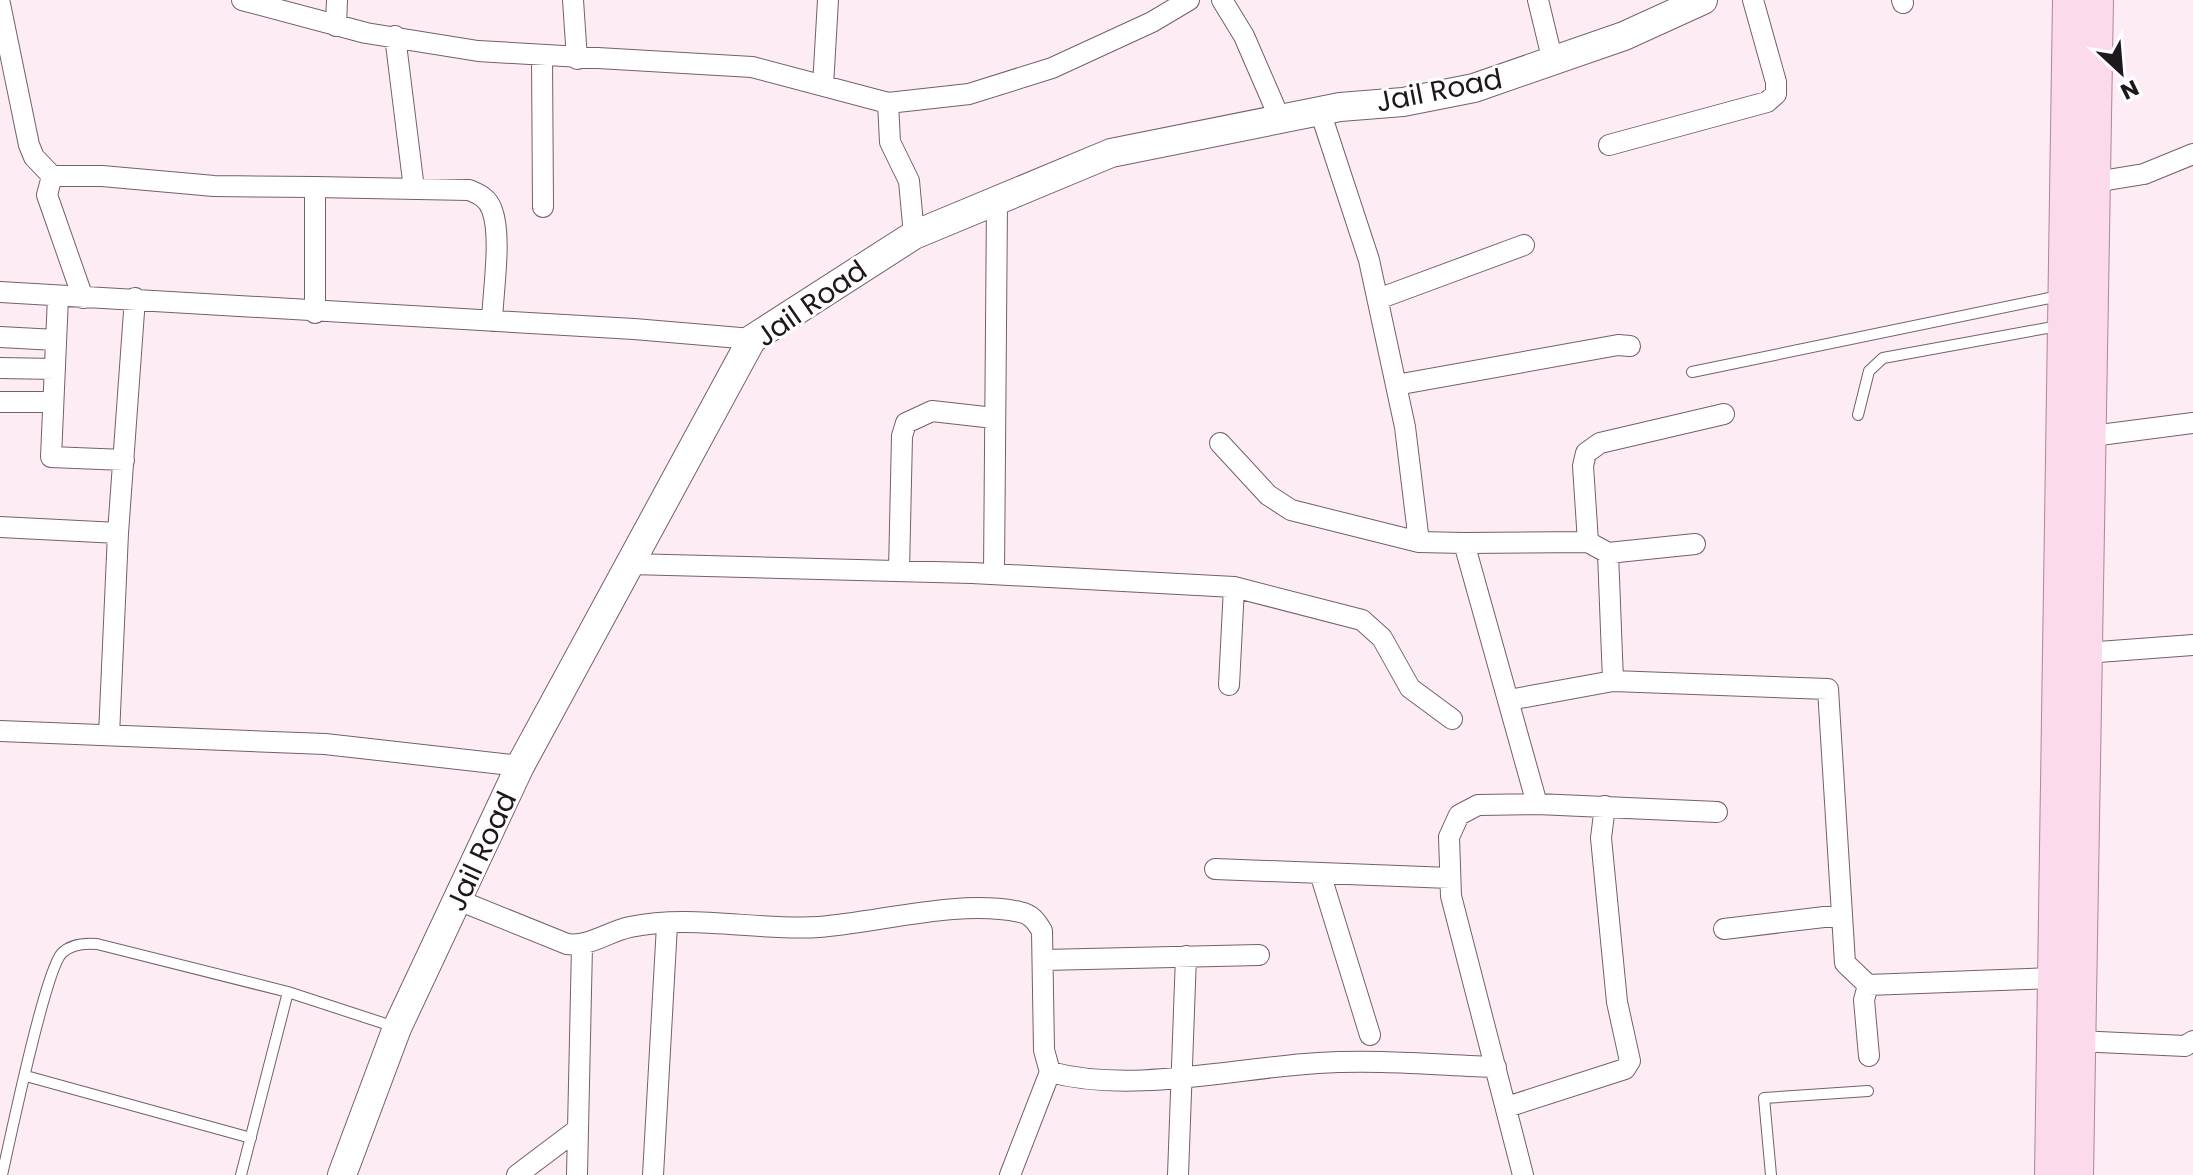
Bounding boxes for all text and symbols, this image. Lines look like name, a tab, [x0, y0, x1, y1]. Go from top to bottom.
north arrow	[2081, 32, 2161, 112]
street label: Jail Road	[1373, 59, 1506, 122]
text: N	[2115, 72, 2144, 107]
street label: Jail Road	[748, 251, 875, 356]
street label: Jail Road	[437, 785, 526, 917]

